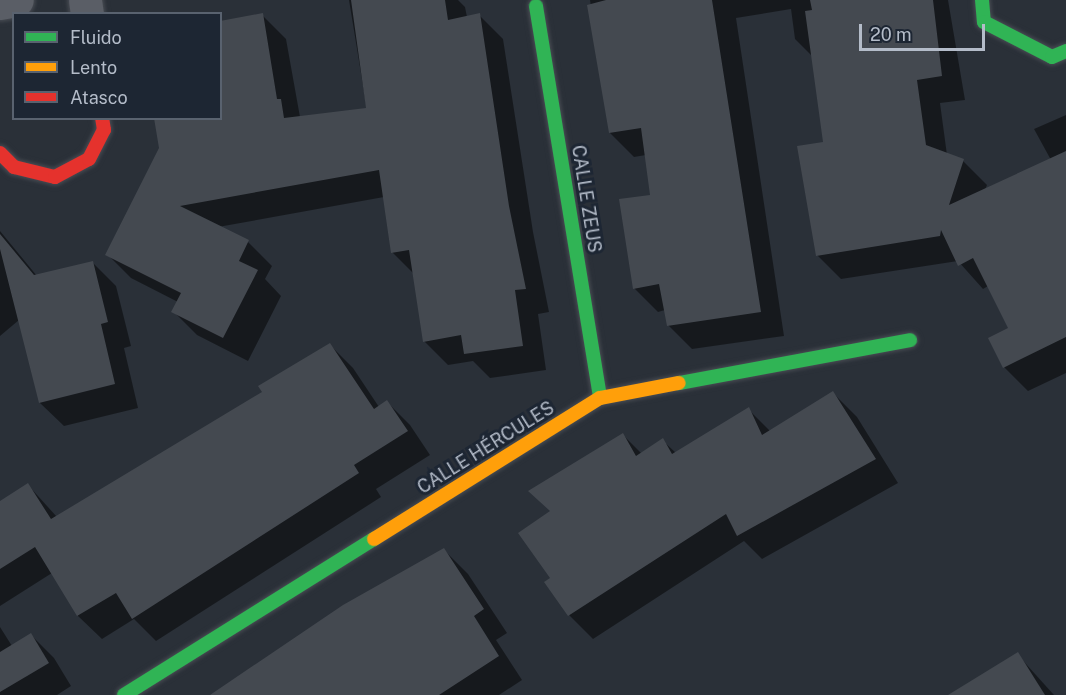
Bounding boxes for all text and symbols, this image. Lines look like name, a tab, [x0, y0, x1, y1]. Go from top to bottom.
legend	[12, 12, 222, 120]
scale bar	[862, 12, 988, 50]
text: 20 m	[870, 24, 912, 45]
text: Fluido	[70, 27, 122, 48]
text: Lento	[70, 57, 117, 78]
text: Atasco	[70, 87, 128, 108]
street label: CALLE ZEUS	[567, 144, 605, 254]
street label: CALLE HÉRCULES	[414, 397, 558, 499]

